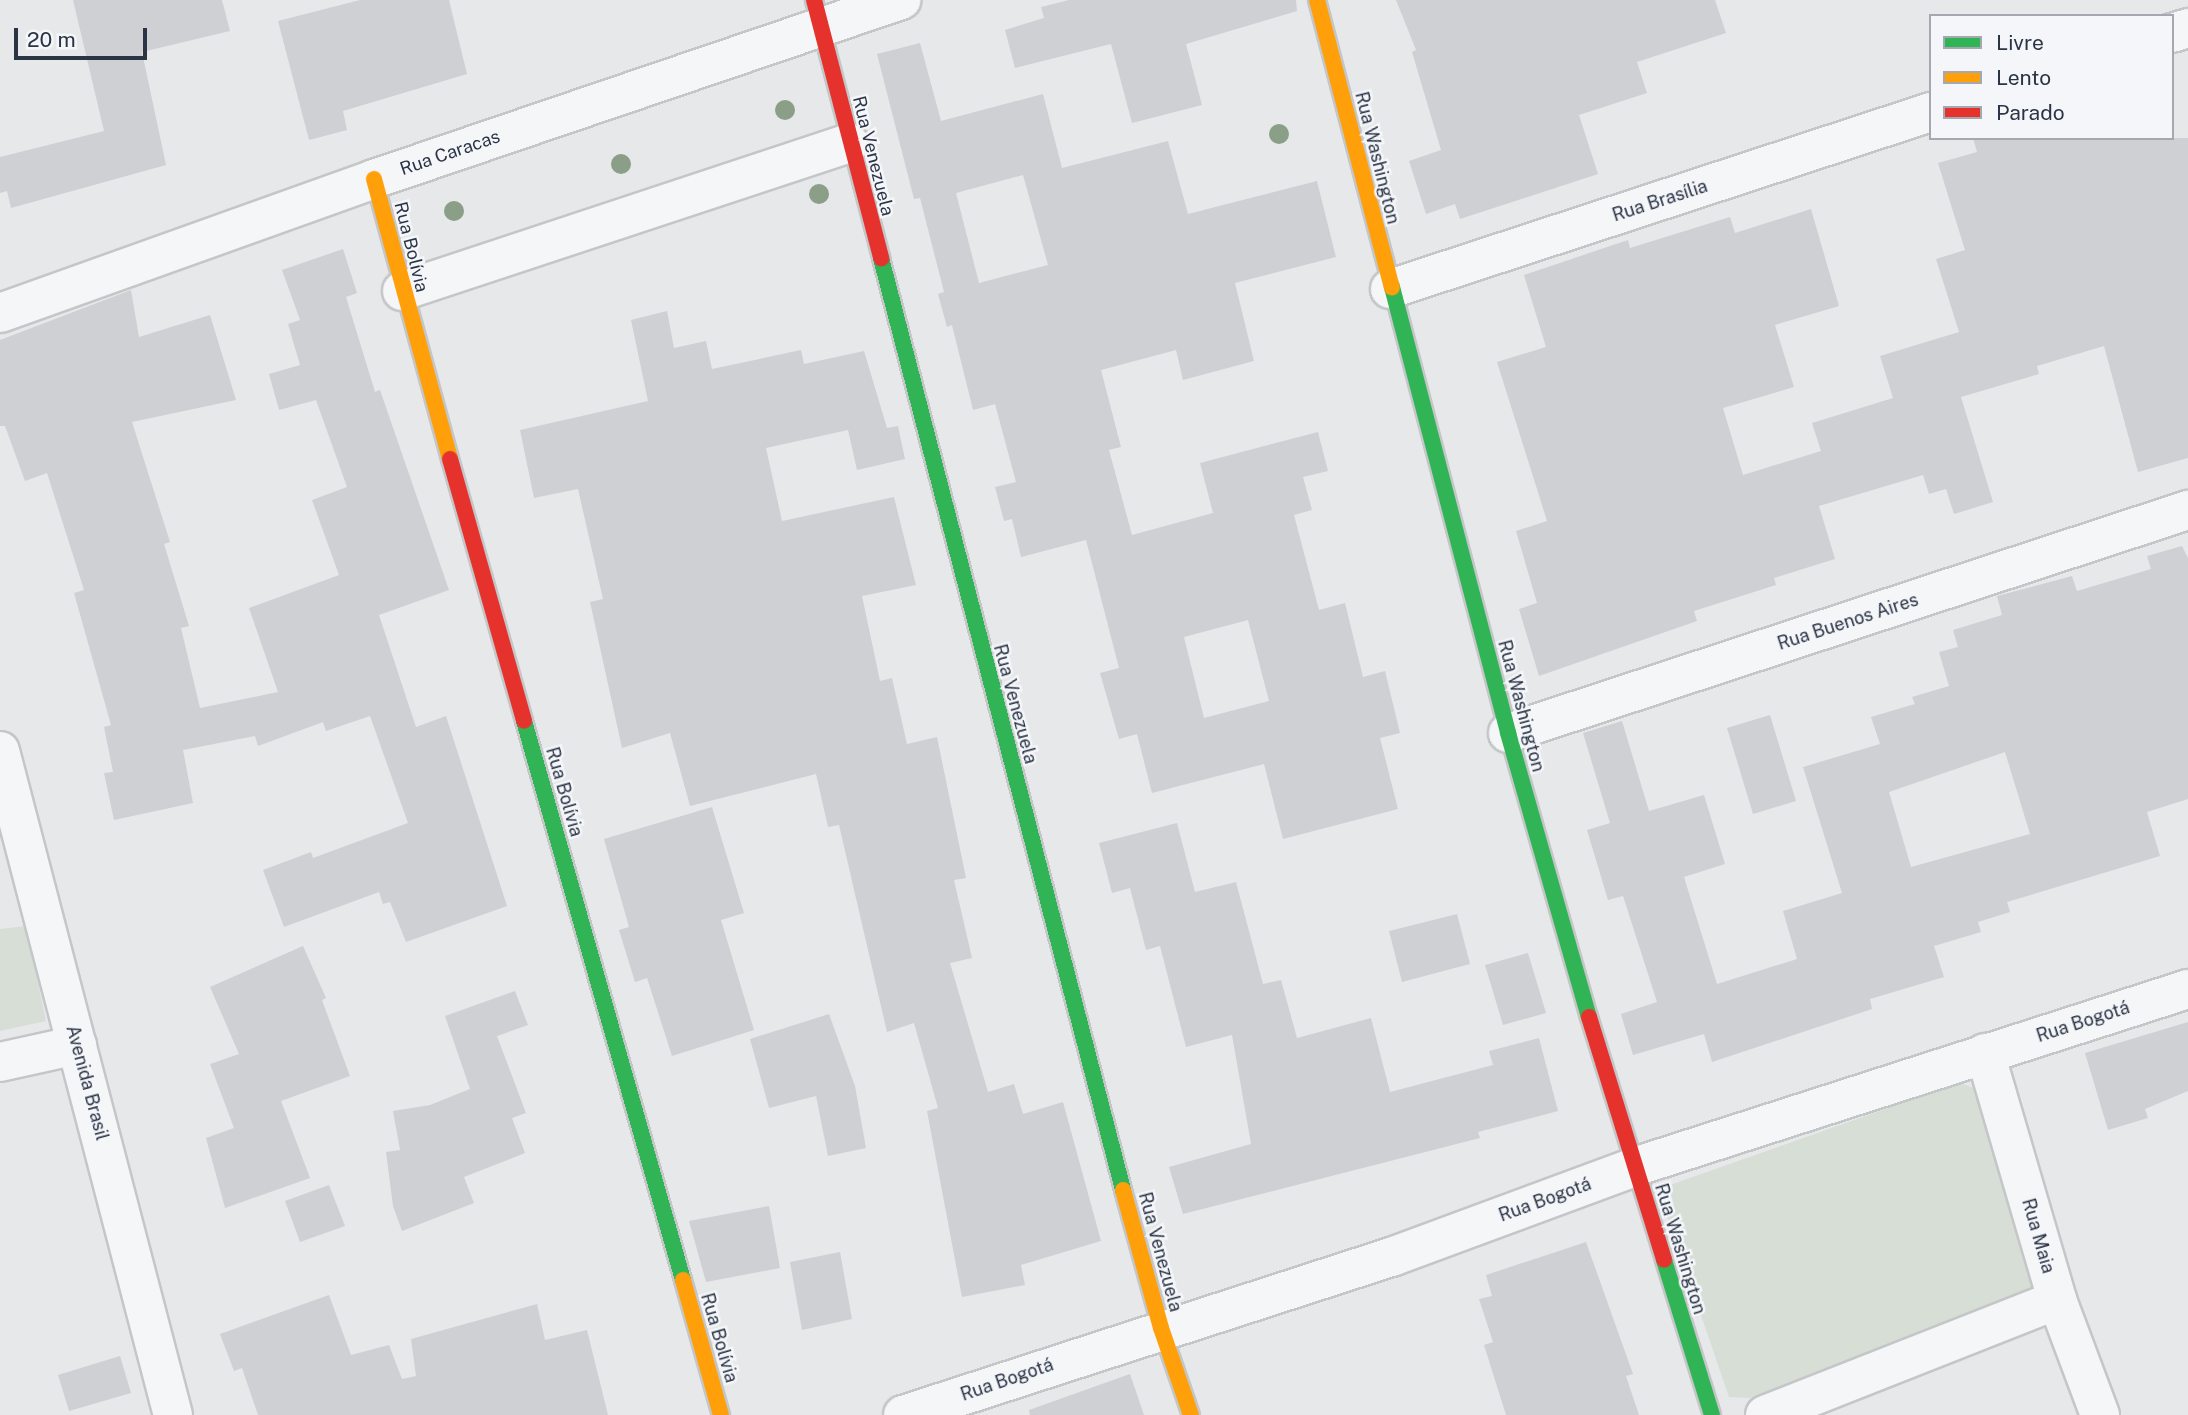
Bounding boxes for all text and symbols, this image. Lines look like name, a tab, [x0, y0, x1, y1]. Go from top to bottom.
scale bar	[18, 14, 150, 58]
legend	[1929, 14, 2174, 140]
text: 20 m	[27, 27, 76, 52]
text: Livre	[1996, 30, 2044, 55]
text: Lento	[1996, 65, 2051, 90]
street label: Rua Washington	[1350, 89, 1404, 227]
street label: Rua Venezuela	[848, 94, 898, 218]
text: Parado	[1996, 100, 2065, 125]
street label: Rua Caracas	[397, 126, 503, 180]
street label: Rua Brasília	[1610, 175, 1710, 227]
street label: Rua Bolívia	[389, 200, 433, 294]
street label: Rua Buenos Aires	[1775, 589, 1921, 655]
street label: Rua Washington	[1493, 637, 1549, 775]
street label: Rua Venezuela	[989, 642, 1041, 766]
street label: Rua Bolívia	[541, 745, 587, 839]
street label: Rua Bogotá	[2034, 997, 2132, 1047]
street label: Avenida Brasil	[61, 1023, 113, 1143]
street label: Rua Bogotá	[1496, 1173, 1594, 1227]
street label: Rua Washington	[1650, 1181, 1710, 1317]
street label: Rua Venezuela	[1134, 1190, 1186, 1314]
street label: Rua Maia	[2017, 1196, 2059, 1276]
street label: Rua Bolívia	[696, 1291, 742, 1385]
street label: Rua Bogotá	[958, 1354, 1056, 1406]

